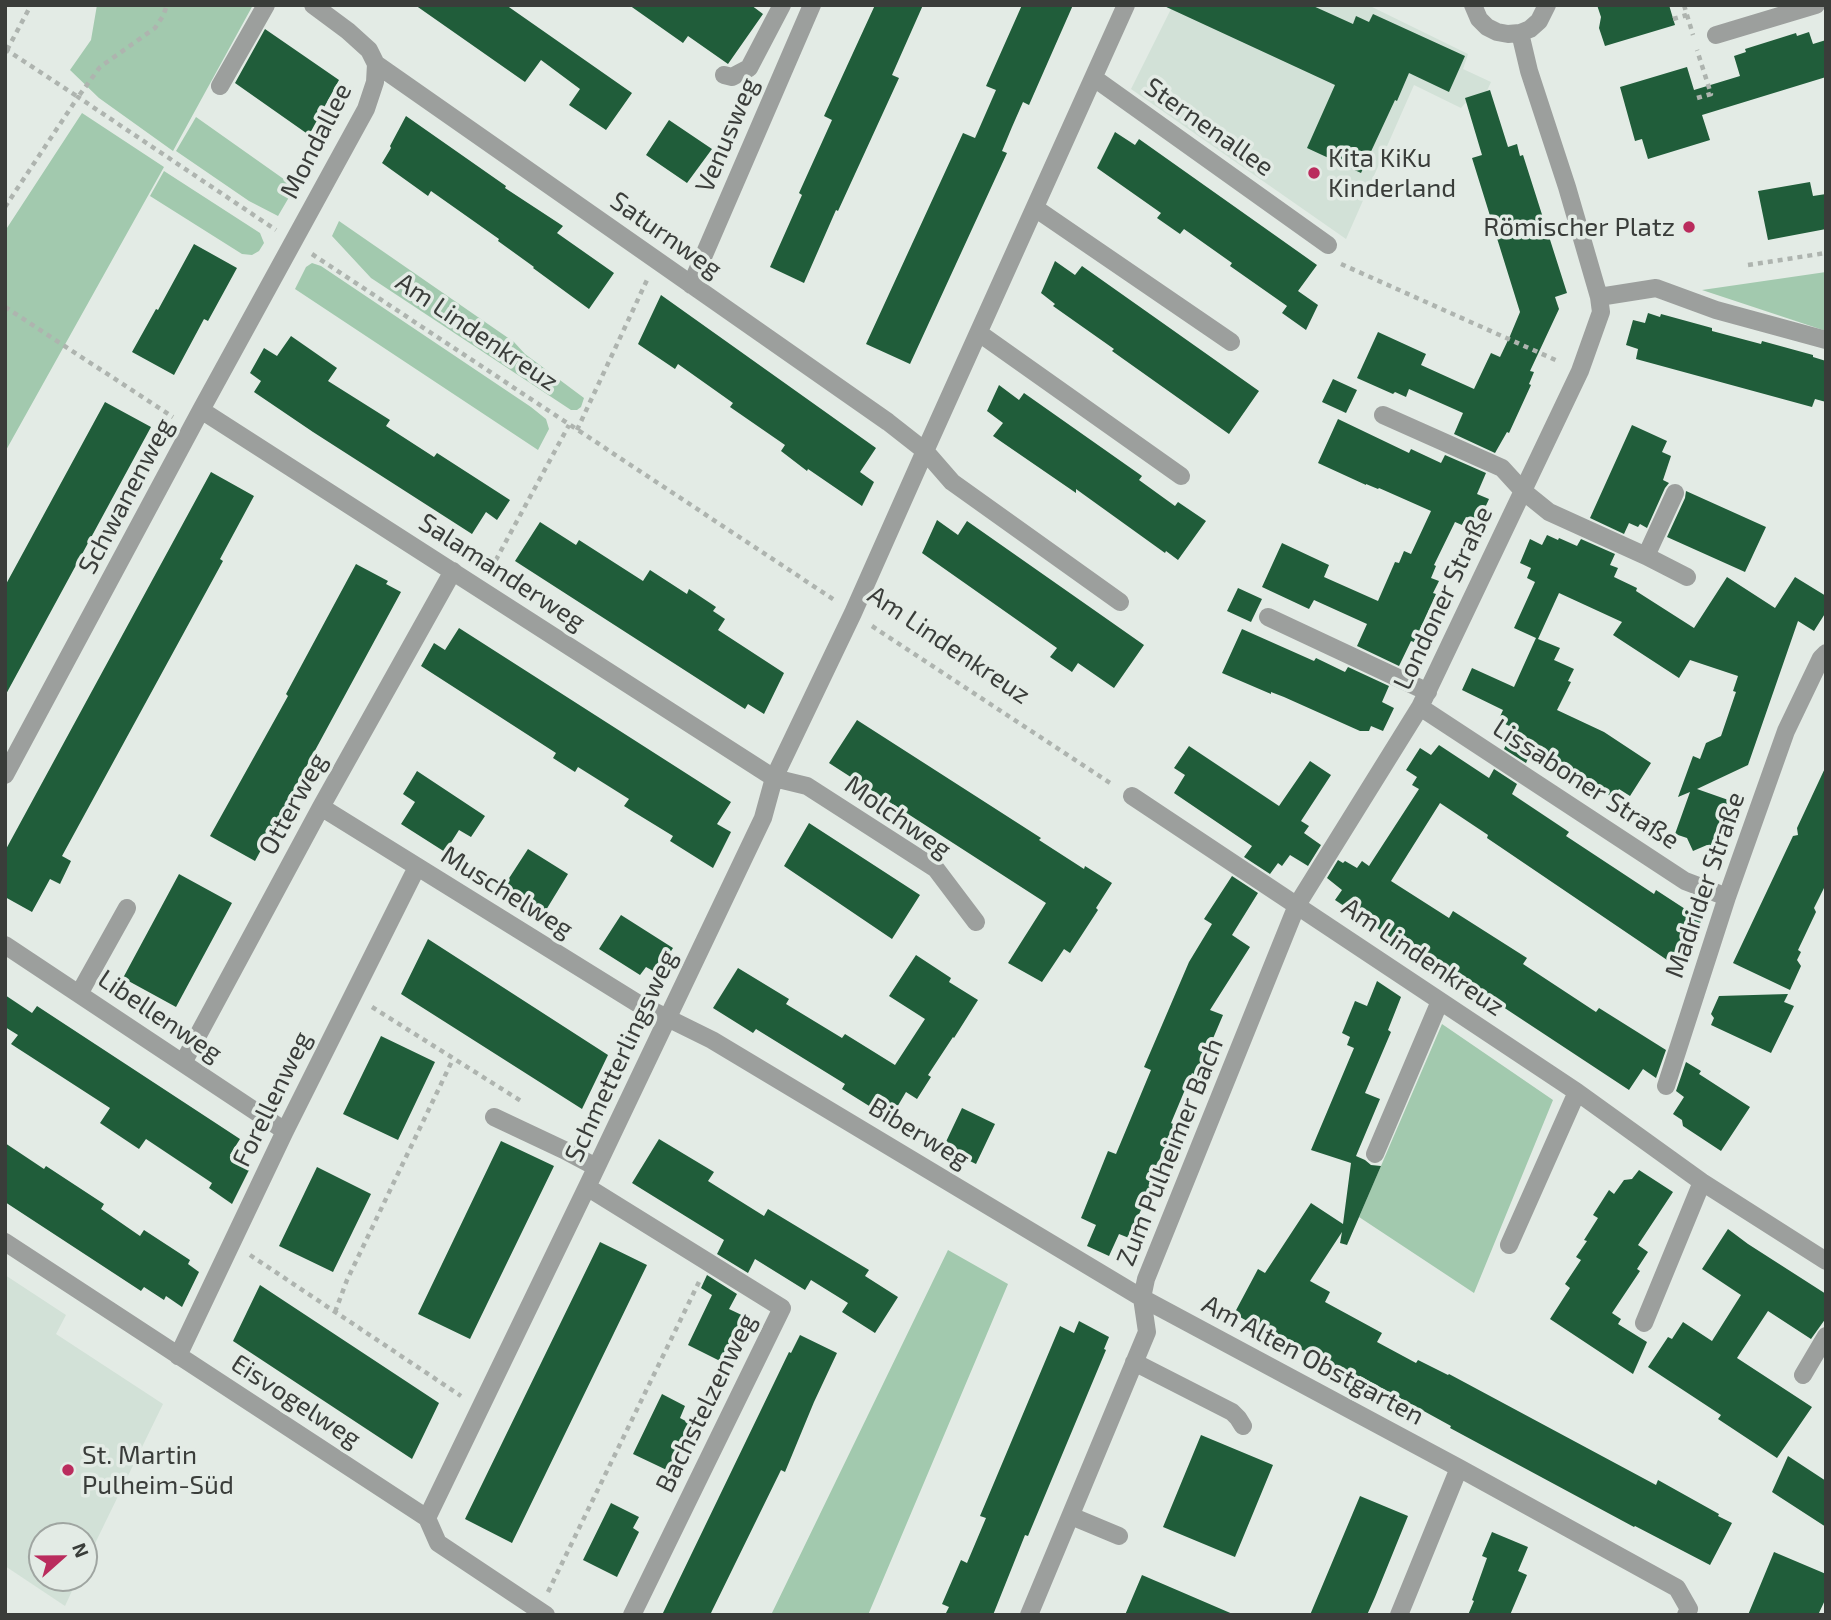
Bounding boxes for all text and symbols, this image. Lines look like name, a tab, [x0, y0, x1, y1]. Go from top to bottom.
street label: Sternenallee	[1138, 71, 1280, 183]
street label: Venusweg	[689, 73, 765, 197]
street label: Mondallee	[274, 78, 358, 204]
place label: Kita KiKu Kinderland	[1328, 142, 1456, 204]
marker: Kita KiKu Kinderland	[1306, 165, 1322, 181]
street label: Saturnweg	[604, 185, 728, 285]
place label: Römischer Platz	[1483, 211, 1675, 243]
marker: Römischer Platz	[1681, 219, 1697, 235]
street label: Am Lindenkreuz	[390, 266, 564, 398]
street label: Schwanenweg	[72, 413, 180, 579]
street label: Londoner Straße	[1387, 501, 1499, 695]
street label: Salamanderweg	[413, 507, 591, 637]
street label: Am Lindenkreuz	[862, 579, 1036, 711]
street label: Lissaboner Straße	[1487, 712, 1685, 856]
street label: Otterweg	[252, 748, 334, 860]
street label: Molchweg	[839, 769, 957, 865]
street label: Madrider Straße	[1659, 788, 1751, 982]
street label: Muschelweg	[435, 839, 579, 945]
street label: Am Lindenkreuz	[1336, 891, 1510, 1023]
street label: Schmetterlingsweg	[558, 945, 684, 1167]
street label: Libellenweg	[92, 963, 228, 1069]
street label: Forellenweg	[226, 1026, 318, 1172]
street label: Zum Pulheimer Bach	[1110, 1034, 1230, 1270]
street label: Biberweg	[863, 1091, 975, 1175]
street label: Am Alten Obstgarten	[1197, 1288, 1429, 1432]
street label: Bachstelzenweg	[649, 1308, 763, 1498]
street label: Eisvogelweg	[225, 1348, 367, 1454]
place label: St. Martin Pulheim-Süd	[82, 1439, 234, 1500]
marker: St. Martin Pulheim-Süd	[60, 1462, 76, 1478]
north arrow	[28, 1522, 98, 1592]
text: N	[68, 1539, 94, 1561]

